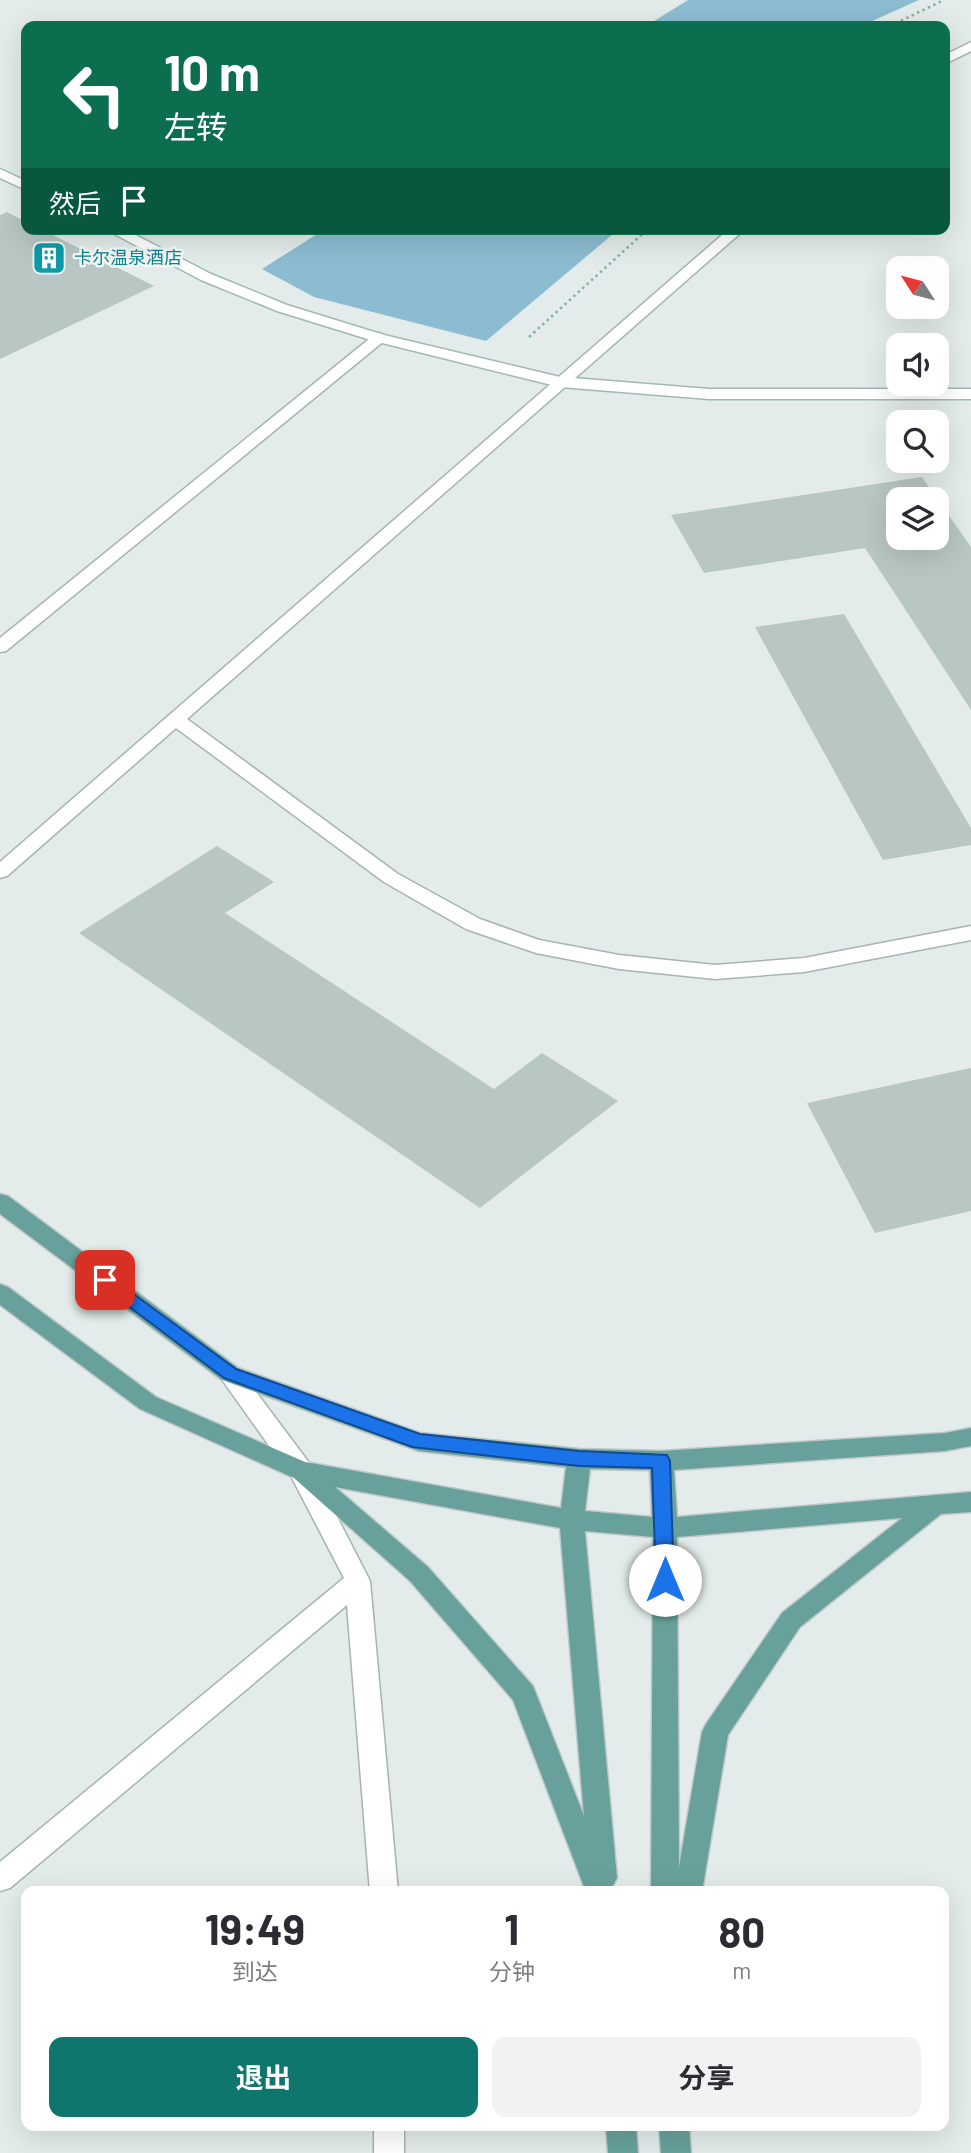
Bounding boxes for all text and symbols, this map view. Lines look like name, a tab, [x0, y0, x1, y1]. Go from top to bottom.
text: 10 m	[164, 42, 260, 101]
icon: left	[49, 49, 140, 140]
text: 左转	[164, 107, 228, 145]
icon: arrive	[115, 182, 153, 220]
text: 然后	[49, 187, 101, 218]
building icon: 卡尔温泉酒店	[30, 239, 68, 277]
place label: 卡尔温泉酒店	[74, 246, 182, 268]
north arrow	[886, 256, 948, 318]
map controls	[886, 256, 949, 550]
button: sound	[886, 333, 949, 396]
button: search	[886, 410, 949, 473]
button: layers	[886, 487, 949, 550]
pin	[75, 1250, 135, 1310]
icon: arrive	[86, 1261, 124, 1299]
position arrow	[628, 1543, 702, 1617]
text: 19:49	[205, 1903, 305, 1953]
text: 1	[504, 1903, 519, 1953]
text: 80	[719, 1906, 765, 1956]
text: m	[732, 1956, 751, 1984]
text: 到达	[232, 1957, 278, 1985]
text: 分钟	[489, 1957, 535, 1985]
button: 退出	[49, 2037, 478, 2117]
button: 分享	[492, 2037, 921, 2117]

